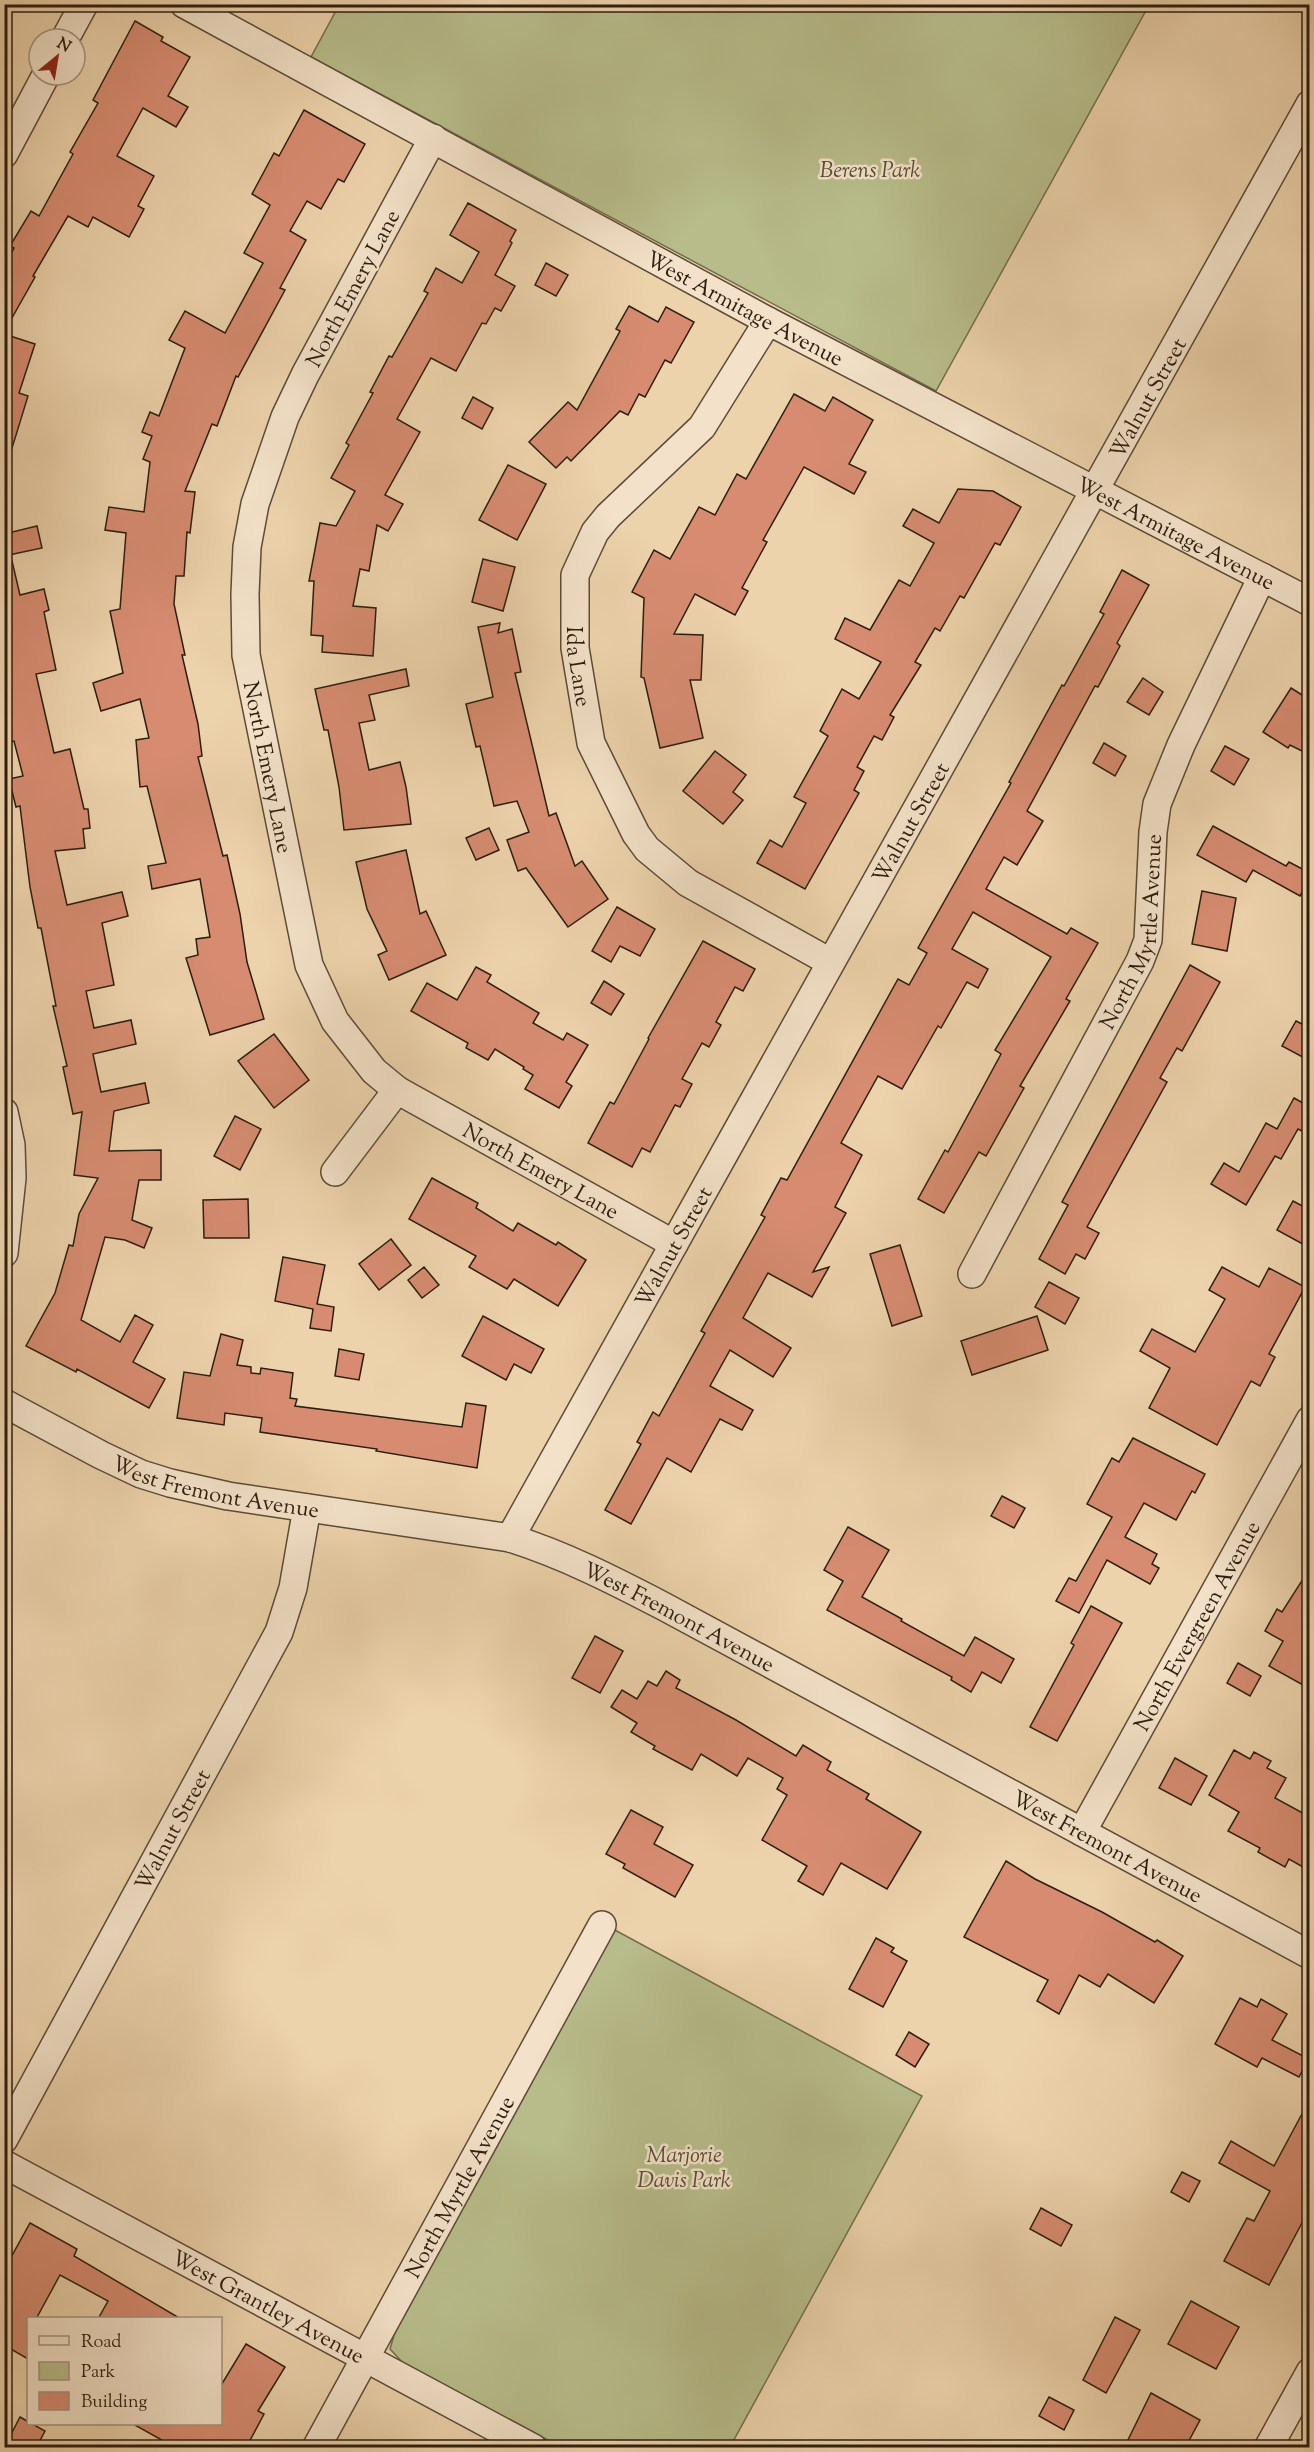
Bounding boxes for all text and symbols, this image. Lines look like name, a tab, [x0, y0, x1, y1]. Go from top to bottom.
north arrow	[27, 27, 87, 87]
text: N	[52, 33, 75, 59]
park label: Berens Park	[820, 156, 920, 188]
street label: North Emery Lane	[300, 205, 410, 374]
street label: West Armitage Avenue	[639, 244, 848, 376]
street label: Walnut Street	[1103, 333, 1196, 466]
street label: West Armitage Avenue	[1070, 470, 1280, 600]
street label: Ida Lane	[556, 626, 598, 709]
street label: North Emery Lane	[233, 679, 299, 856]
street label: Walnut Street	[866, 757, 960, 890]
street label: North Myrtle Avenue	[1093, 833, 1172, 1036]
street label: North Emery Lane	[456, 1116, 624, 1229]
street label: Walnut Street	[629, 1181, 722, 1314]
street label: West Fremont Avenue	[105, 1449, 321, 1528]
street label: North Evergreen Avenue	[1128, 1516, 1270, 1738]
street label: West Fremont Avenue	[577, 1555, 779, 1682]
street label: Walnut Street	[128, 1764, 221, 1898]
street label: West Fremont Avenue	[1005, 1784, 1207, 1913]
street label: North Myrtle Avenue	[399, 2091, 525, 2285]
park label: Marjorie Davis Park	[637, 2141, 731, 2198]
street label: West Grantley Avenue	[164, 2244, 369, 2374]
legend	[27, 2317, 222, 2425]
text: Road	[81, 2330, 121, 2356]
text: Park	[81, 2360, 116, 2386]
text: Building	[81, 2390, 147, 2416]

